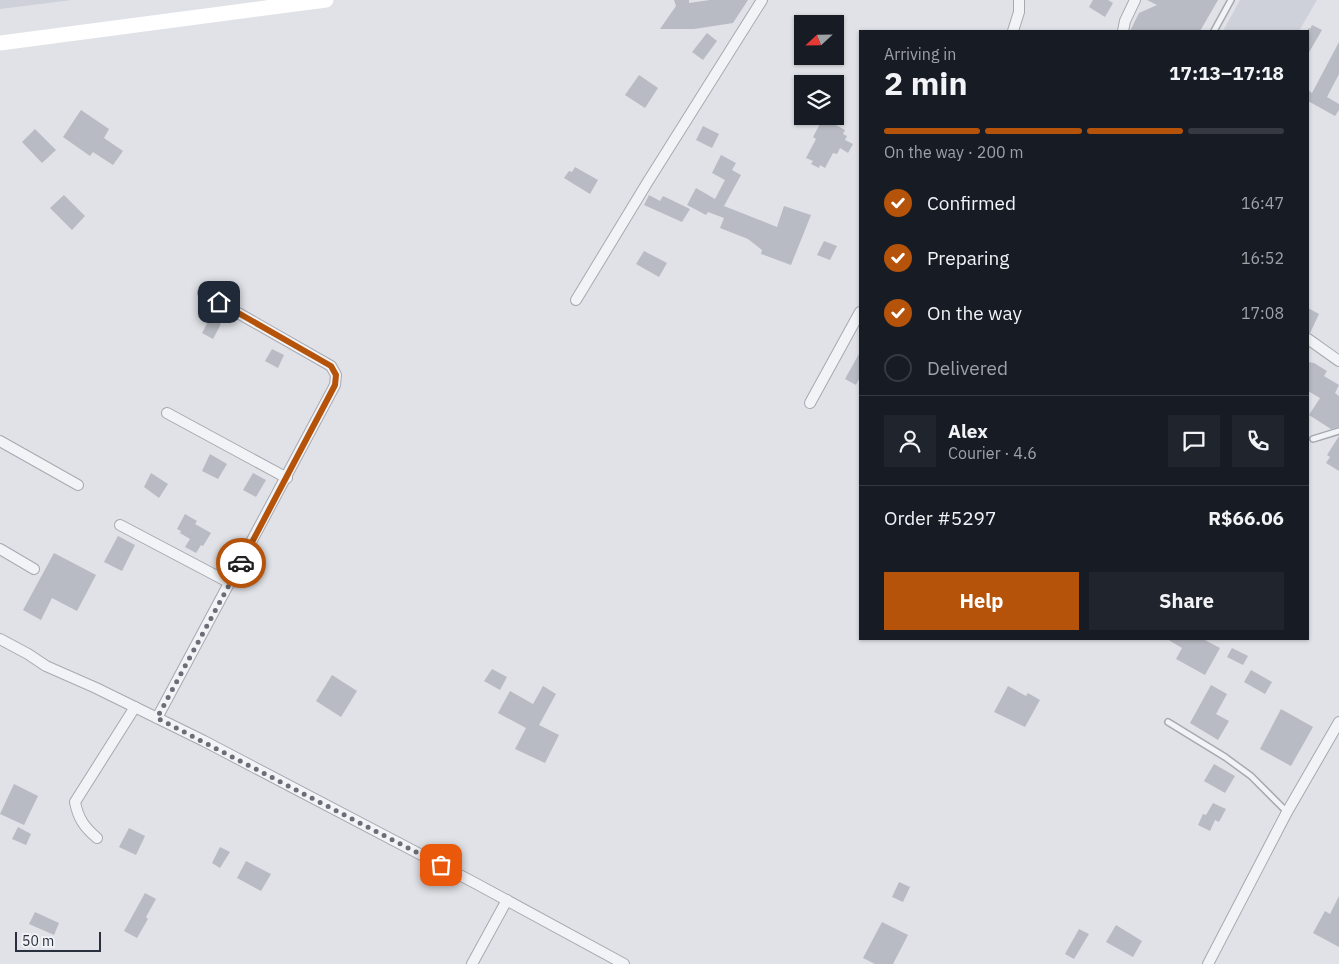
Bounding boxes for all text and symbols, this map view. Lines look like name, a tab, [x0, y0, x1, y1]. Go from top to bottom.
north arrow	[794, 15, 844, 65]
map controls	[794, 15, 844, 125]
text: Arriving in	[884, 44, 956, 64]
text: 17:13–17:18	[1169, 61, 1284, 85]
text: 2 min	[884, 62, 968, 104]
button: layers	[794, 75, 844, 125]
text: On the way · 200 m	[884, 142, 1023, 162]
icon: check	[884, 189, 912, 217]
text: Confirmed	[927, 191, 1016, 215]
text: 16:47	[1241, 193, 1284, 213]
icon: check	[884, 244, 912, 272]
text: Preparing	[927, 246, 1009, 270]
text: 16:52	[1241, 248, 1284, 268]
pin	[198, 281, 240, 323]
icon: home	[205, 288, 233, 316]
icon: check	[884, 299, 912, 327]
text: On the way	[927, 301, 1022, 325]
text: 17:08	[1241, 303, 1284, 323]
text: Delivered	[927, 356, 1008, 380]
button: person	[884, 415, 936, 467]
button: chat	[1168, 415, 1220, 467]
button: phone	[1232, 415, 1284, 467]
text: Alex	[948, 419, 988, 443]
text: Courier · 4.6	[948, 443, 1037, 463]
text: Order #5297	[884, 506, 996, 530]
text: R$66.06	[1208, 506, 1284, 530]
courier	[216, 538, 266, 588]
icon: car	[227, 549, 255, 577]
button: Help	[884, 572, 1079, 630]
button: Share	[1089, 572, 1284, 630]
pin	[420, 844, 462, 886]
icon: bag	[427, 851, 455, 879]
scale bar	[15, 929, 101, 952]
text: 50 m	[22, 932, 54, 950]

